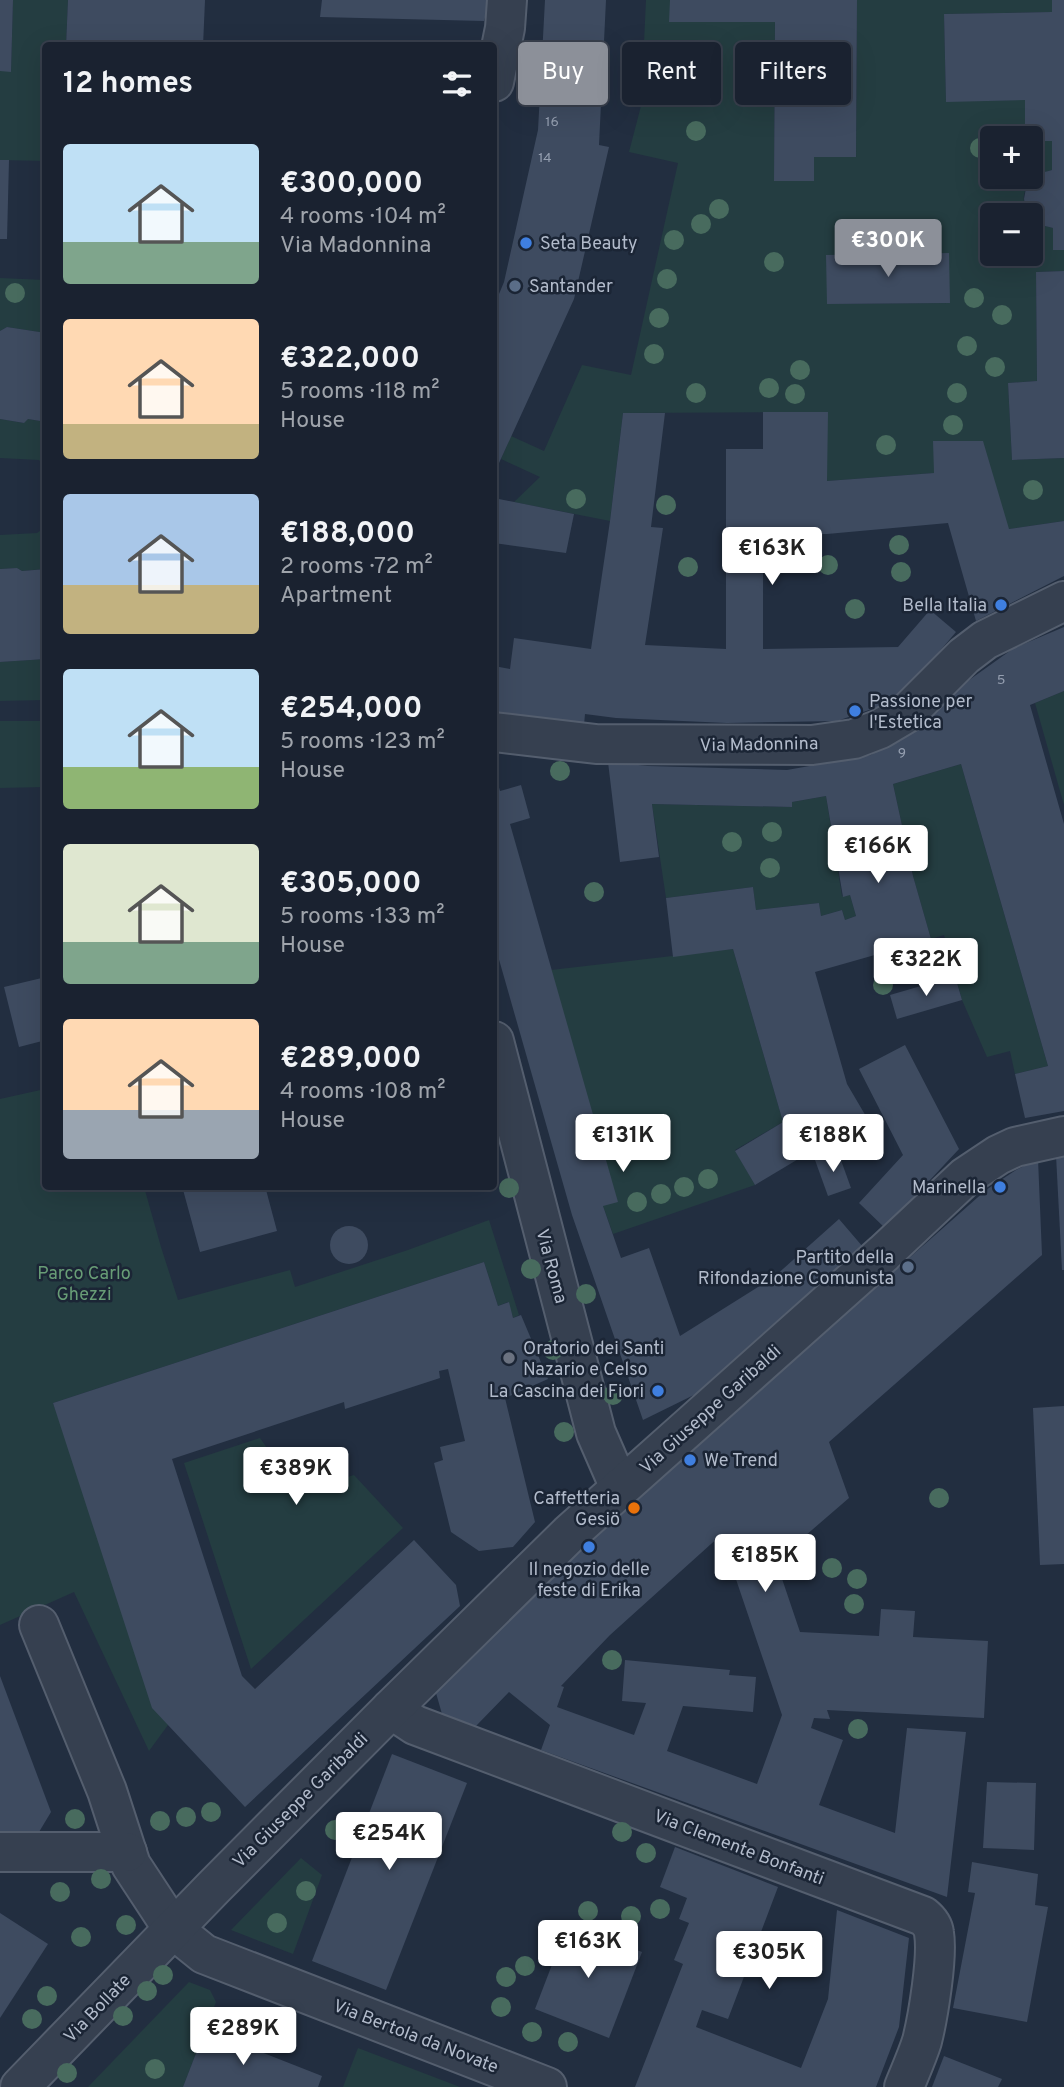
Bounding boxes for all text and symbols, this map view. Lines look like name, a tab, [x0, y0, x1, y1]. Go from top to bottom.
chip: Buy	[518, 42, 608, 105]
chip: Rent	[622, 42, 721, 105]
chip: Filters	[735, 42, 851, 105]
icon: filters	[438, 65, 476, 103]
text: 12 homes	[63, 66, 193, 103]
house number: 16	[545, 114, 559, 131]
map controls	[980, 126, 1043, 266]
button: +	[980, 126, 1043, 189]
house number: 14	[538, 150, 552, 167]
text: €300,000	[280, 166, 423, 203]
icon: home	[119, 172, 203, 256]
text: 4 rooms · 104 m²	[280, 203, 446, 232]
button: −	[980, 203, 1043, 266]
pin: €300K	[839, 219, 937, 279]
text: €300K	[851, 227, 925, 256]
text: Via Madonnina	[280, 232, 431, 261]
place label: Seta Beauty	[540, 233, 637, 256]
marker: Seta Beauty	[518, 235, 534, 251]
place label: Santander	[529, 276, 613, 299]
marker: Santander	[507, 278, 523, 294]
text: €322,000	[280, 341, 420, 378]
icon: home	[119, 347, 203, 431]
text: 5 rooms · 118 m²	[280, 378, 439, 407]
text: House	[280, 407, 345, 436]
text: €188,000	[280, 516, 415, 553]
icon: home	[119, 522, 203, 606]
pin: €163K	[723, 528, 821, 587]
text: €163K	[738, 535, 806, 564]
text: 2 rooms · 72 m²	[280, 553, 433, 582]
text: Apartment	[280, 582, 392, 611]
place label: Bella Italia	[902, 595, 987, 618]
marker: Bella Italia	[993, 597, 1009, 613]
house number: 5	[997, 672, 1005, 689]
text: €254,000	[280, 691, 422, 728]
place label: Passione per l'Estetica	[869, 691, 973, 735]
icon: home	[119, 697, 203, 781]
marker: Passione per l'Estetica	[847, 703, 863, 719]
text: 5 rooms · 123 m²	[280, 728, 445, 757]
street label: Via Madonnina	[700, 733, 818, 758]
house number: 9	[898, 745, 906, 762]
text: House	[280, 757, 345, 786]
pin: €166K	[829, 826, 927, 885]
text: €166K	[844, 833, 912, 862]
text: €305,000	[280, 866, 422, 903]
icon: home	[119, 872, 203, 956]
text: 5 rooms · 133 m²	[280, 903, 445, 932]
text: House	[280, 932, 345, 961]
pin: €322K	[877, 939, 975, 998]
text: €322K	[890, 946, 962, 975]
text: €289,000	[280, 1041, 422, 1078]
icon: home	[119, 1047, 203, 1131]
text: 4 rooms · 108 m²	[280, 1078, 446, 1107]
text: House	[280, 1107, 345, 1136]
pin: €131K	[574, 1114, 672, 1174]
pin: €188K	[784, 1114, 882, 1174]
text: €131K	[592, 1122, 654, 1151]
text: €188K	[799, 1122, 867, 1151]
place label: Marinella	[912, 1177, 986, 1200]
marker: Marinella	[992, 1179, 1008, 1195]
street label: Via Roma	[530, 1227, 572, 1306]
place label: Partito della Rifondazione Comunista	[698, 1247, 894, 1291]
marker: Partito della Rifondazione Comunista	[900, 1259, 916, 1275]
park label: Parco Carlo Ghezzi	[37, 1263, 131, 1307]
place label: Oratorio dei Santi Nazario e Celso	[523, 1338, 664, 1382]
street label: Via Giuseppe Garibaldi	[635, 1341, 787, 1480]
marker: Oratorio dei Santi Nazario e Celso	[501, 1350, 517, 1366]
place label: La Cascina dei Fiori	[489, 1381, 644, 1404]
marker: La Cascina dei Fiori	[650, 1383, 666, 1399]
pin: €389K	[247, 1448, 345, 1507]
place label: We Trend	[704, 1450, 778, 1473]
marker: We Trend	[682, 1452, 698, 1468]
text: €389K	[259, 1455, 333, 1484]
place label: Caffetteria Gesiö	[533, 1488, 620, 1532]
marker: Caffetteria Gesiö	[626, 1500, 642, 1516]
pin: €185K	[716, 1534, 814, 1594]
marker: Il negozio delle feste di Erika	[581, 1539, 597, 1555]
text: €185K	[731, 1542, 799, 1571]
place label: Il negozio delle feste di Erika	[528, 1559, 650, 1603]
street label: Via Giuseppe Garibaldi	[228, 1728, 374, 1874]
street label: Via Clemente Bonfanti	[650, 1805, 827, 1891]
pin: €254K	[340, 1812, 438, 1872]
text: €254K	[352, 1820, 426, 1849]
pin: €163K	[539, 1920, 637, 1980]
text: €163K	[554, 1928, 622, 1957]
pin: €305K	[720, 1932, 818, 1991]
text: €305K	[732, 1939, 806, 1968]
street label: Via Bollate	[60, 1970, 137, 2048]
street label: Via Bertola da Novate	[330, 1995, 501, 2080]
pin: €289K	[194, 2008, 292, 2067]
text: €289K	[206, 2015, 280, 2044]

